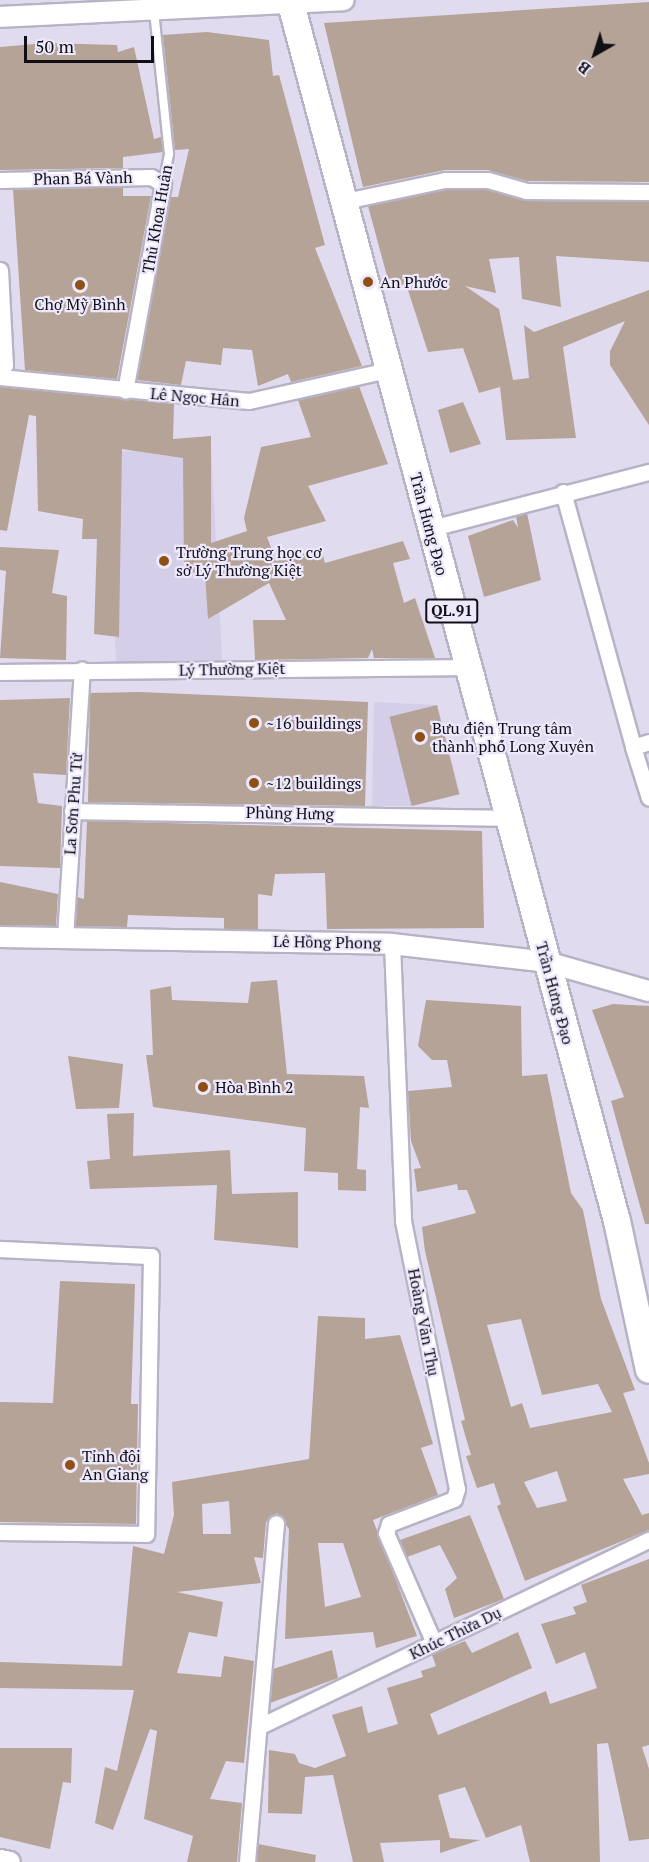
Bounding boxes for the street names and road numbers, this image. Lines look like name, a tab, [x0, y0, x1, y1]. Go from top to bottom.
street label: Thủ Khoa Huân	[138, 163, 176, 275]
street label: Phan Bá Vành	[33, 168, 133, 188]
street label: Lê Ngọc Hân	[150, 384, 240, 410]
street label: Trần Hưng Đạo	[406, 471, 452, 577]
road number: QL.91	[425, 599, 479, 623]
street label: Lý Thường Kiệt	[179, 658, 285, 680]
street label: La Sơn Phu Tử	[60, 753, 86, 855]
street label: Phùng Hưng	[246, 803, 334, 823]
street label: Lê Hồng Phong	[273, 931, 381, 953]
street label: Trần Hưng Đạo	[532, 940, 578, 1046]
street label: Hoàng Văn Thụ	[404, 1266, 444, 1378]
street label: Khúc Thừa Dụ	[406, 1603, 504, 1663]

